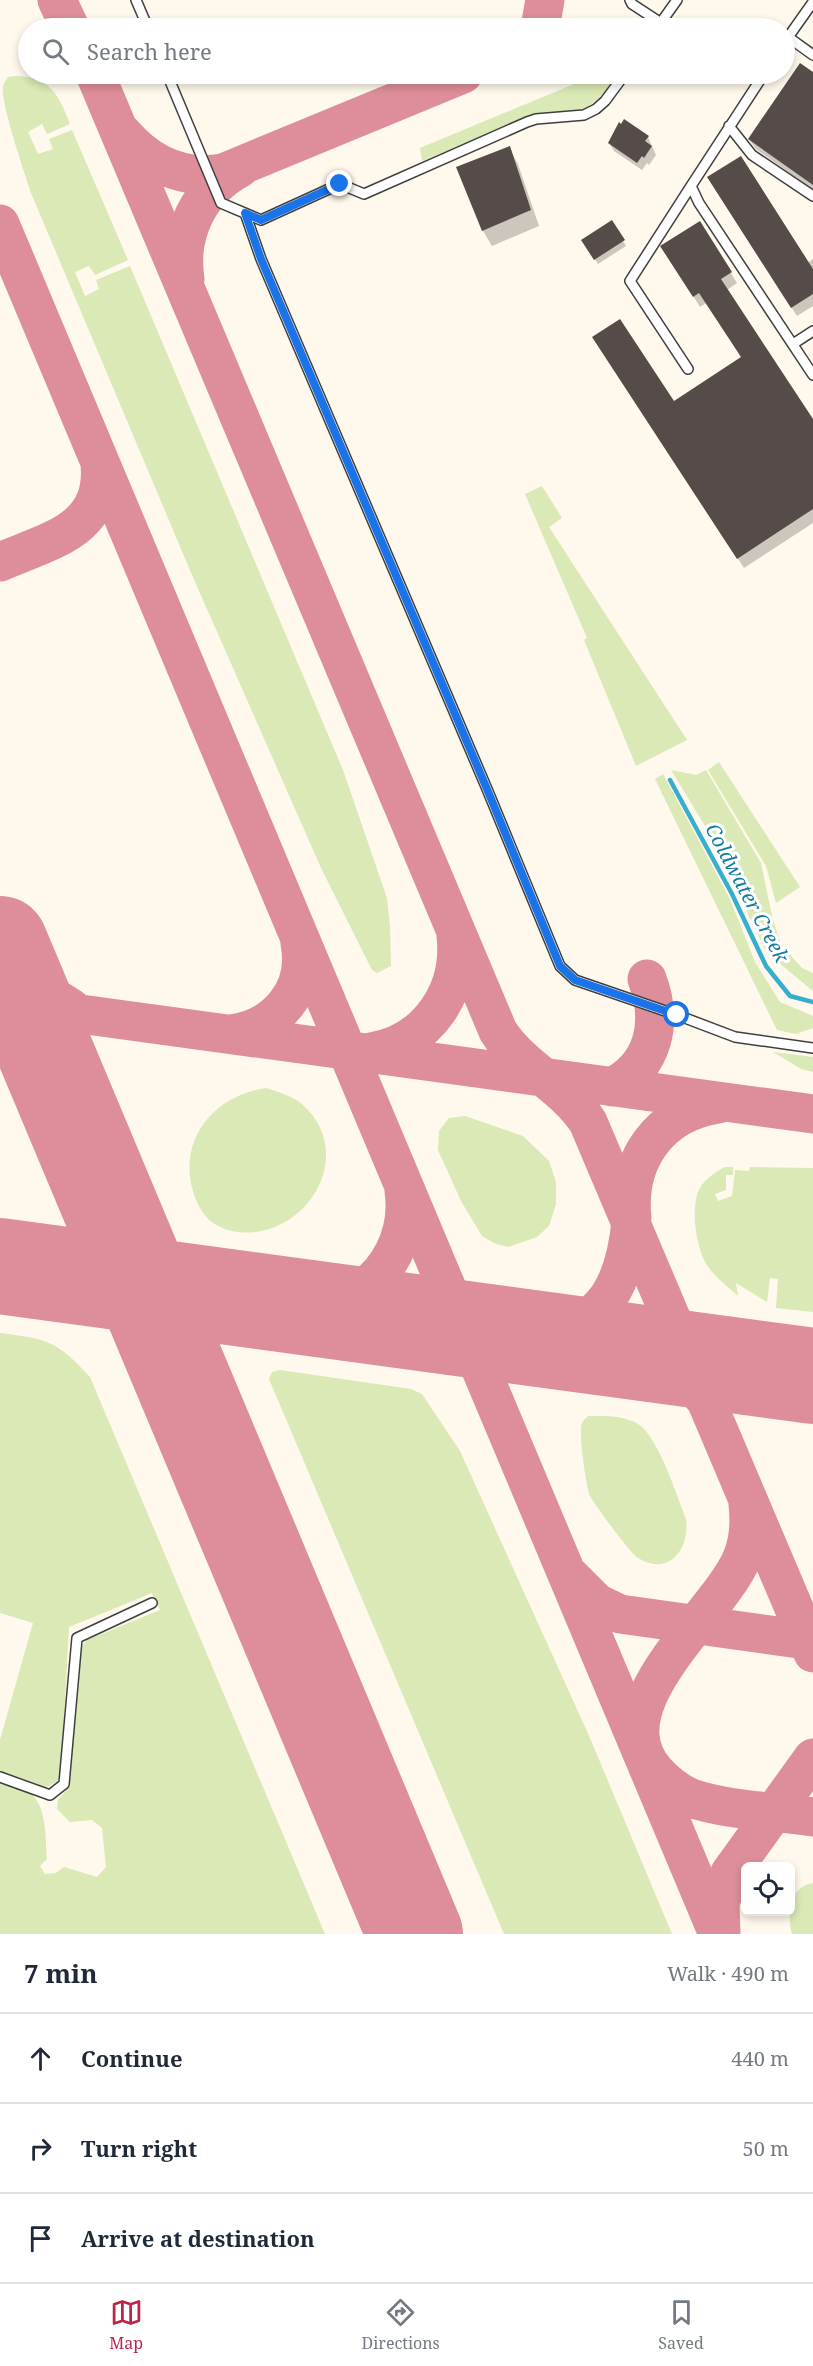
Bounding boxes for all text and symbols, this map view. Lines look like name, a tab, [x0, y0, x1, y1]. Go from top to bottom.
search box	[18, 18, 795, 84]
icon: search	[39, 35, 72, 68]
text: Search here	[87, 36, 212, 66]
route end	[326, 170, 352, 196]
water label: Coldwater Creek	[699, 818, 796, 968]
route start	[663, 1001, 689, 1027]
map controls	[741, 1862, 795, 1916]
button: locate	[741, 1862, 795, 1916]
text: 7 min	[24, 1955, 98, 1991]
text: Walk · 490 m	[667, 1960, 789, 1987]
icon: ahead	[24, 2042, 57, 2075]
text: Continue	[81, 2043, 183, 2073]
text: 440 m	[731, 2045, 789, 2072]
icon: right	[24, 2132, 57, 2165]
text: Turn right	[81, 2133, 197, 2163]
text: 50 m	[743, 2135, 789, 2162]
icon: arrive	[24, 2222, 57, 2255]
text: Arrive at destination	[81, 2223, 315, 2253]
tab: Map	[109, 2296, 143, 2354]
tab: Directions	[362, 2296, 440, 2354]
tab: Saved	[658, 2296, 704, 2354]

